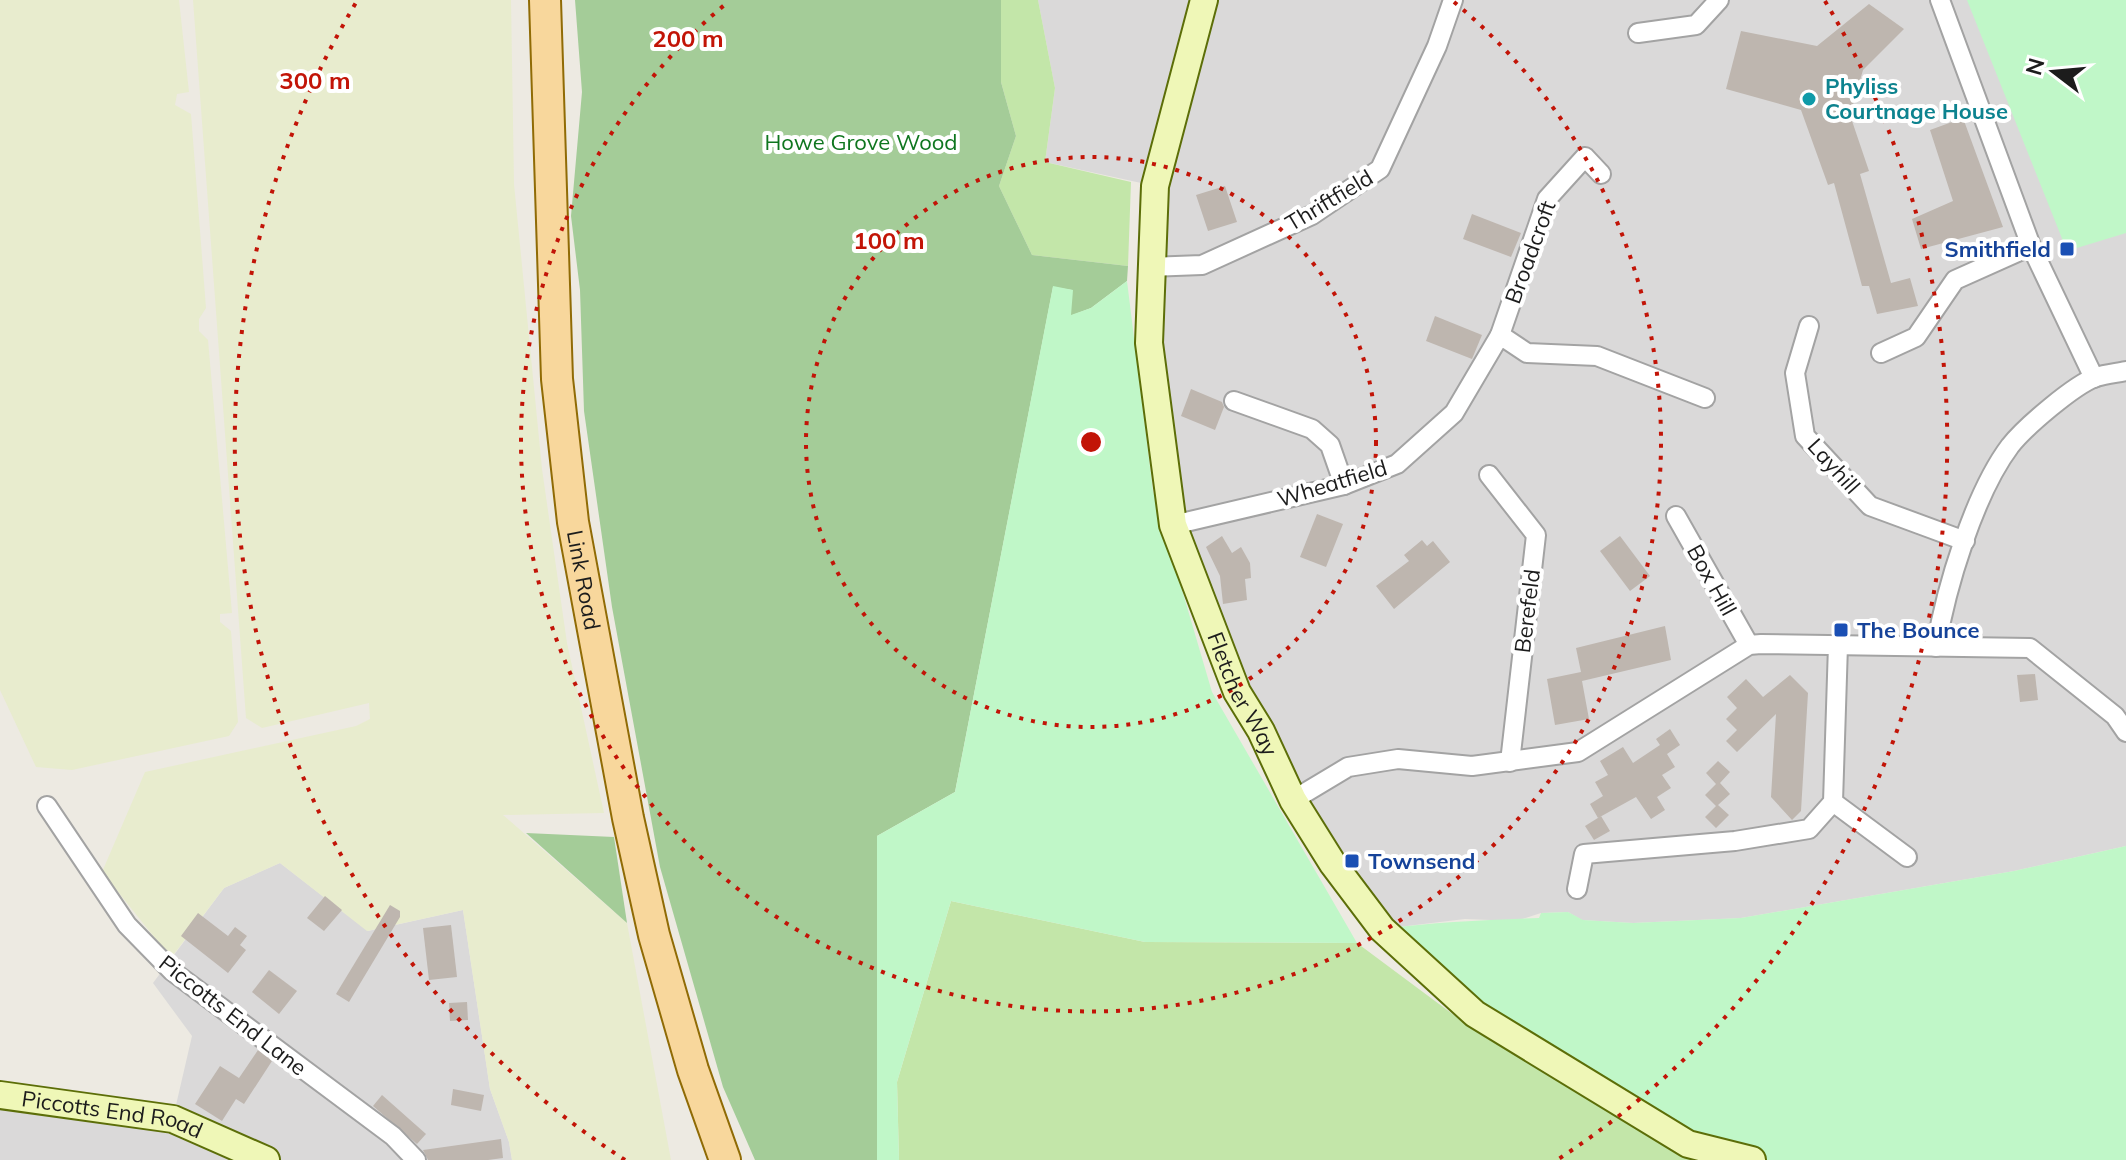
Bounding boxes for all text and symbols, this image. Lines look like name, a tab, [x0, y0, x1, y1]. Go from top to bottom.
text: 200 m	[652, 23, 724, 53]
north arrow	[2014, 32, 2094, 112]
text: N	[2019, 55, 2051, 78]
text: 300 m	[279, 65, 351, 95]
place label: Phyliss Courtnage House	[1825, 72, 2008, 125]
marker: Phyliss Courtnage House	[1800, 90, 1818, 108]
park label: Howe Grove Wood	[765, 128, 957, 156]
street label: Thriftfield	[1280, 163, 1378, 237]
street label: Broadcroft	[1498, 196, 1562, 307]
text: 100 m	[853, 225, 925, 255]
place label: Smithfield	[1944, 235, 2051, 263]
marker: Smithfield	[2058, 240, 2076, 258]
centre of rings	[1077, 428, 1105, 456]
street label: Layhill	[1802, 432, 1866, 500]
street label: Wheatfield	[1274, 453, 1390, 513]
street label: Link Road	[561, 528, 607, 632]
street label: Box Hill	[1681, 539, 1743, 621]
street label: Berefeld	[1508, 567, 1546, 655]
place label: The Bounce	[1857, 616, 1979, 644]
marker: The Bounce	[1832, 621, 1850, 639]
street label: Fletcher Way	[1201, 628, 1285, 760]
place label: Townsend	[1368, 847, 1475, 875]
marker: Townsend	[1343, 852, 1361, 870]
street label: Piccotts End Lane	[153, 949, 313, 1081]
street label: Piccotts End Road	[20, 1084, 207, 1144]

